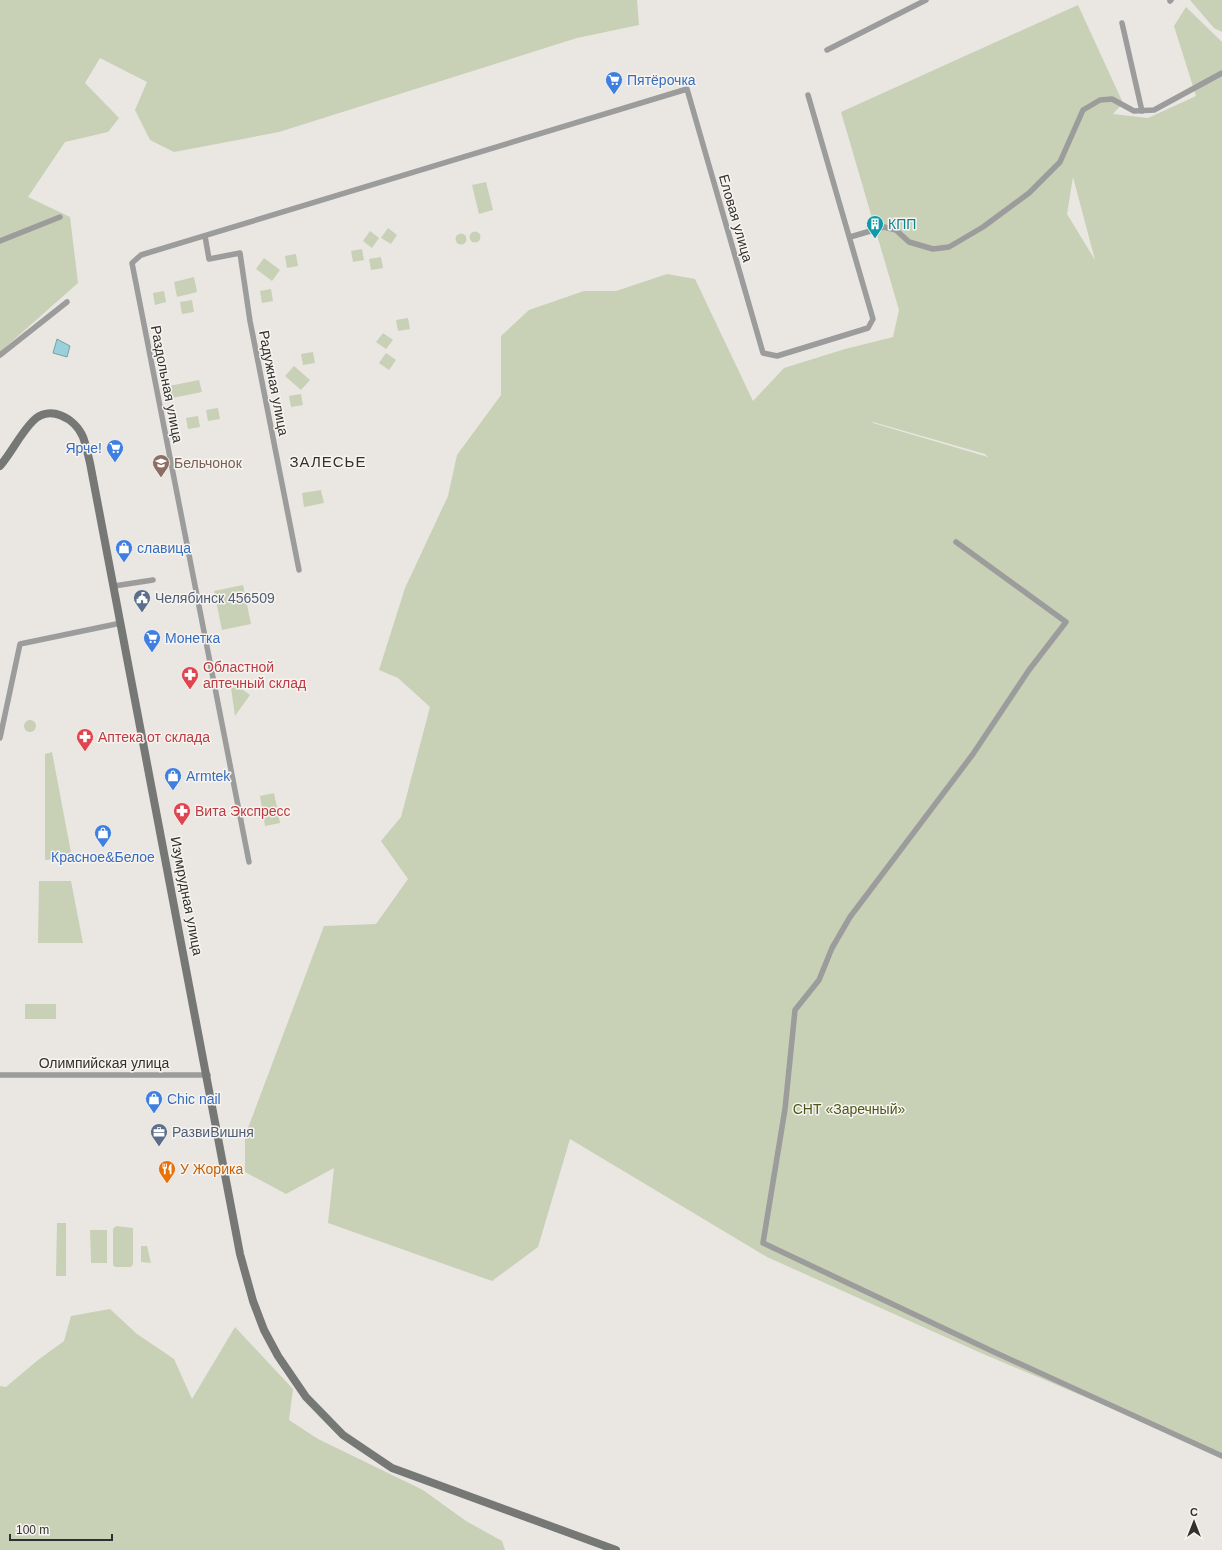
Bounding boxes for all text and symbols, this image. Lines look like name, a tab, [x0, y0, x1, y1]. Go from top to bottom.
supermarket icon: Пятёрочка	[604, 70, 624, 95]
place label: Пятёрочка	[627, 72, 696, 88]
street label: Еловая улица	[716, 172, 756, 264]
building icon: КПП	[865, 214, 885, 239]
place label: КПП	[888, 216, 916, 232]
street label: Раздольная улица	[148, 324, 186, 444]
street label: Радужная улица	[256, 329, 292, 437]
supermarket icon: Ярче!	[105, 438, 125, 463]
place label: Ярче!	[65, 440, 102, 456]
school or university icon: Бельчонок	[151, 453, 171, 478]
district label: ЗАЛЕСЬЕ	[290, 453, 366, 470]
place label: Бельчонок	[174, 455, 243, 471]
shop icon: славица	[114, 538, 134, 563]
place label: славица	[137, 540, 191, 556]
public building icon: Челябинск 456509	[132, 588, 152, 613]
place label: Челябинск 456509	[155, 590, 275, 606]
supermarket icon: Монетка	[142, 628, 162, 653]
place label: Монетка	[165, 630, 221, 646]
place label: Областной аптечный склад	[203, 659, 306, 691]
pharmacy icon: Областной аптечный склад	[180, 665, 200, 690]
pharmacy icon: Аптека от склада	[75, 727, 95, 752]
place label: Аптека от склада	[98, 729, 210, 745]
shop icon: Armtek	[163, 766, 183, 791]
place label: Armtek	[186, 768, 231, 784]
pharmacy icon: Вита Экспресс	[172, 801, 192, 826]
place label: Вита Экспресс	[195, 803, 291, 819]
shop icon: Красное&Белое	[93, 823, 113, 848]
street label: Изумрудная улица	[168, 835, 206, 957]
place label: Красное&Белое	[51, 849, 155, 865]
street label: Олимпийская улица	[39, 1055, 170, 1071]
shop icon: Chic nail	[144, 1089, 164, 1114]
place label: Chic nail	[167, 1091, 221, 1107]
park label: СНТ «Заречный»	[793, 1101, 905, 1117]
office icon: РазвиВишня	[149, 1122, 169, 1147]
place label: РазвиВишня	[172, 1124, 254, 1140]
restaurant icon: У Жорика	[157, 1159, 177, 1184]
place label: У Жорика	[180, 1161, 243, 1177]
north arrow	[1174, 1502, 1214, 1542]
text: С	[1190, 1506, 1198, 1518]
scale bar	[10, 1516, 112, 1542]
text: 100 m	[16, 1523, 49, 1537]

